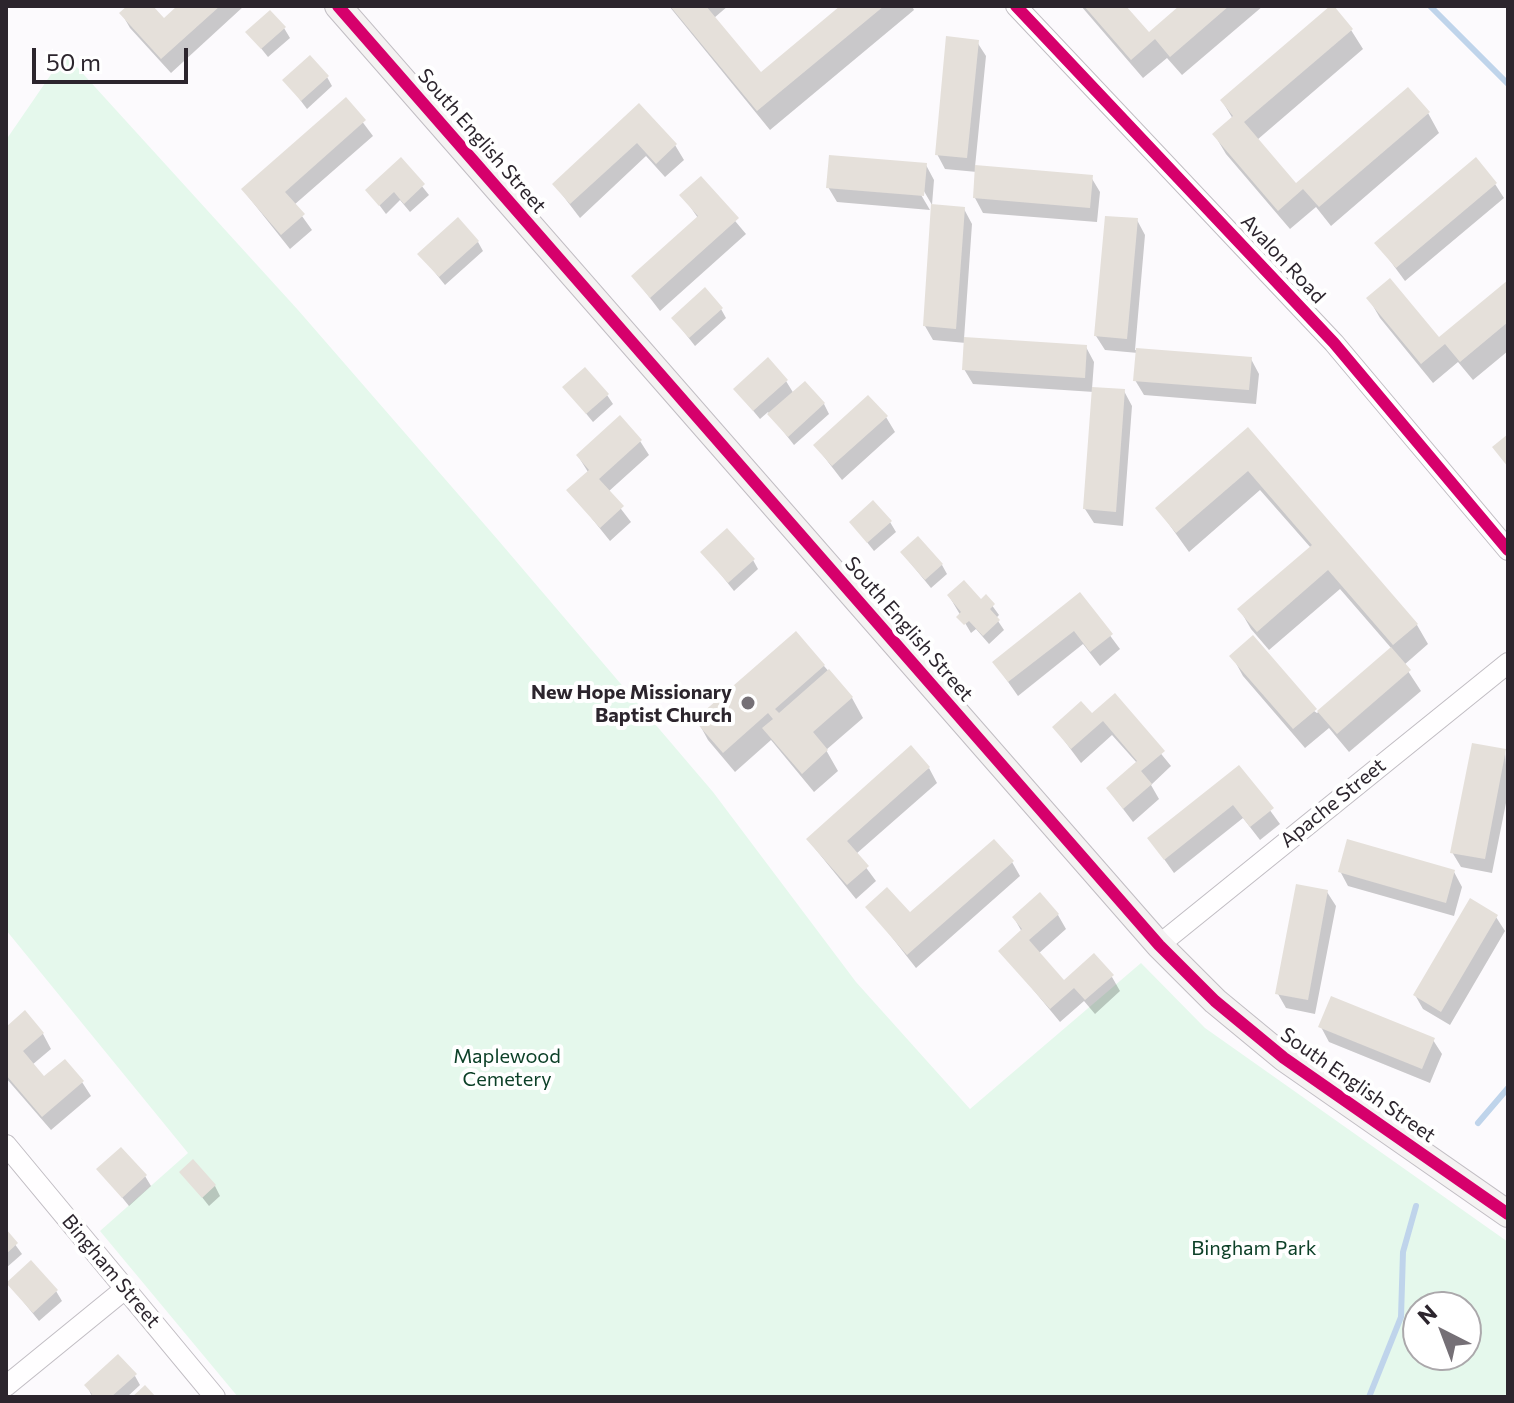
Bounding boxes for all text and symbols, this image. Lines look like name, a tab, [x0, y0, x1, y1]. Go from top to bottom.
scale bar	[36, 32, 192, 82]
text: 50 m	[46, 47, 101, 76]
street label: South English Street	[413, 64, 551, 218]
street label: Avalon Road	[1236, 210, 1330, 308]
street label: South English Street	[840, 552, 978, 706]
place label: New Hope Missionary Baptist Church	[531, 680, 732, 727]
marker: New Hope Missionary Baptist Church	[739, 694, 757, 712]
street label: Apache Street	[1276, 753, 1390, 853]
street label: South English Street	[1276, 1023, 1440, 1147]
park label: Maplewood Cemetery	[453, 1044, 561, 1091]
street label: Bingham Street	[57, 1210, 165, 1332]
park label: Bingham Park	[1191, 1236, 1317, 1260]
north arrow	[1402, 1291, 1482, 1371]
text: N	[1412, 1299, 1442, 1330]

